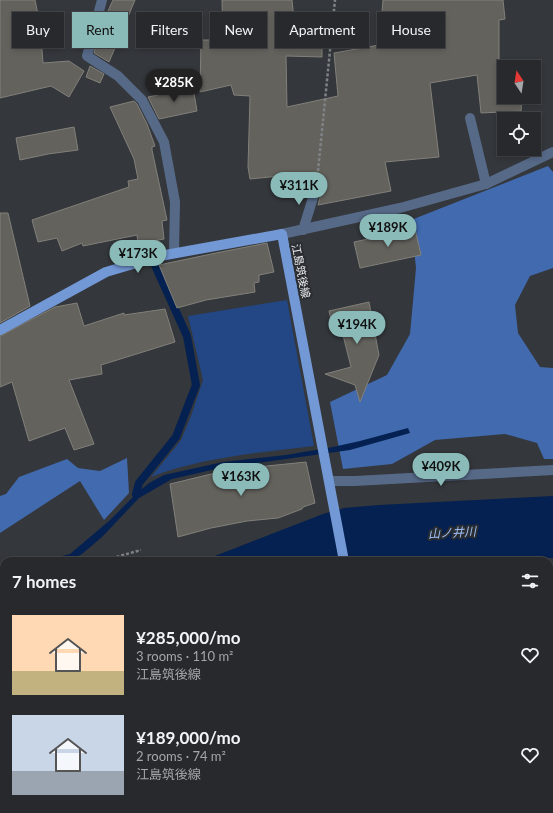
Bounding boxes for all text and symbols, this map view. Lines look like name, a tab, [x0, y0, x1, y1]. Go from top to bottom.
chip: Buy	[12, 12, 64, 48]
chip: Rent	[72, 12, 128, 48]
chip: Filters	[136, 12, 202, 48]
chip: New	[210, 12, 267, 48]
chip: Apartment	[275, 12, 369, 48]
chip: House	[377, 12, 445, 48]
north arrow	[497, 60, 541, 104]
map controls	[497, 60, 541, 156]
pin: ¥285K	[146, 69, 202, 103]
text: ¥285K	[154, 74, 194, 90]
button: locate	[497, 112, 541, 156]
pin: ¥311K	[271, 172, 327, 206]
text: ¥311K	[279, 177, 319, 193]
pin: ¥189K	[360, 214, 416, 248]
text: ¥189K	[368, 219, 408, 235]
pin: ¥173K	[110, 240, 166, 274]
street label: 江島筑後線	[290, 243, 313, 299]
text: ¥173K	[118, 245, 158, 261]
pin: ¥194K	[329, 311, 385, 345]
text: ¥194K	[337, 316, 377, 332]
pin: ¥409K	[413, 453, 469, 487]
text: ¥409K	[421, 458, 461, 474]
pin: ¥163K	[213, 463, 269, 497]
text: ¥163K	[221, 468, 261, 484]
water label: 山ノ井川	[428, 524, 478, 541]
icon: filters	[519, 570, 541, 592]
text: 7 homes	[12, 571, 76, 592]
text: ¥285,000/mo	[136, 627, 240, 648]
icon: home	[44, 631, 92, 679]
icon: heart	[519, 644, 541, 666]
text: 3 rooms · 110 m²	[136, 648, 233, 664]
text: 江島筑後線	[136, 666, 201, 682]
text: ¥189,000/mo	[136, 727, 240, 748]
icon: home	[44, 731, 92, 779]
icon: heart	[519, 744, 541, 766]
text: 2 rooms · 74 m²	[136, 748, 226, 764]
text: 江島筑後線	[136, 766, 201, 782]

